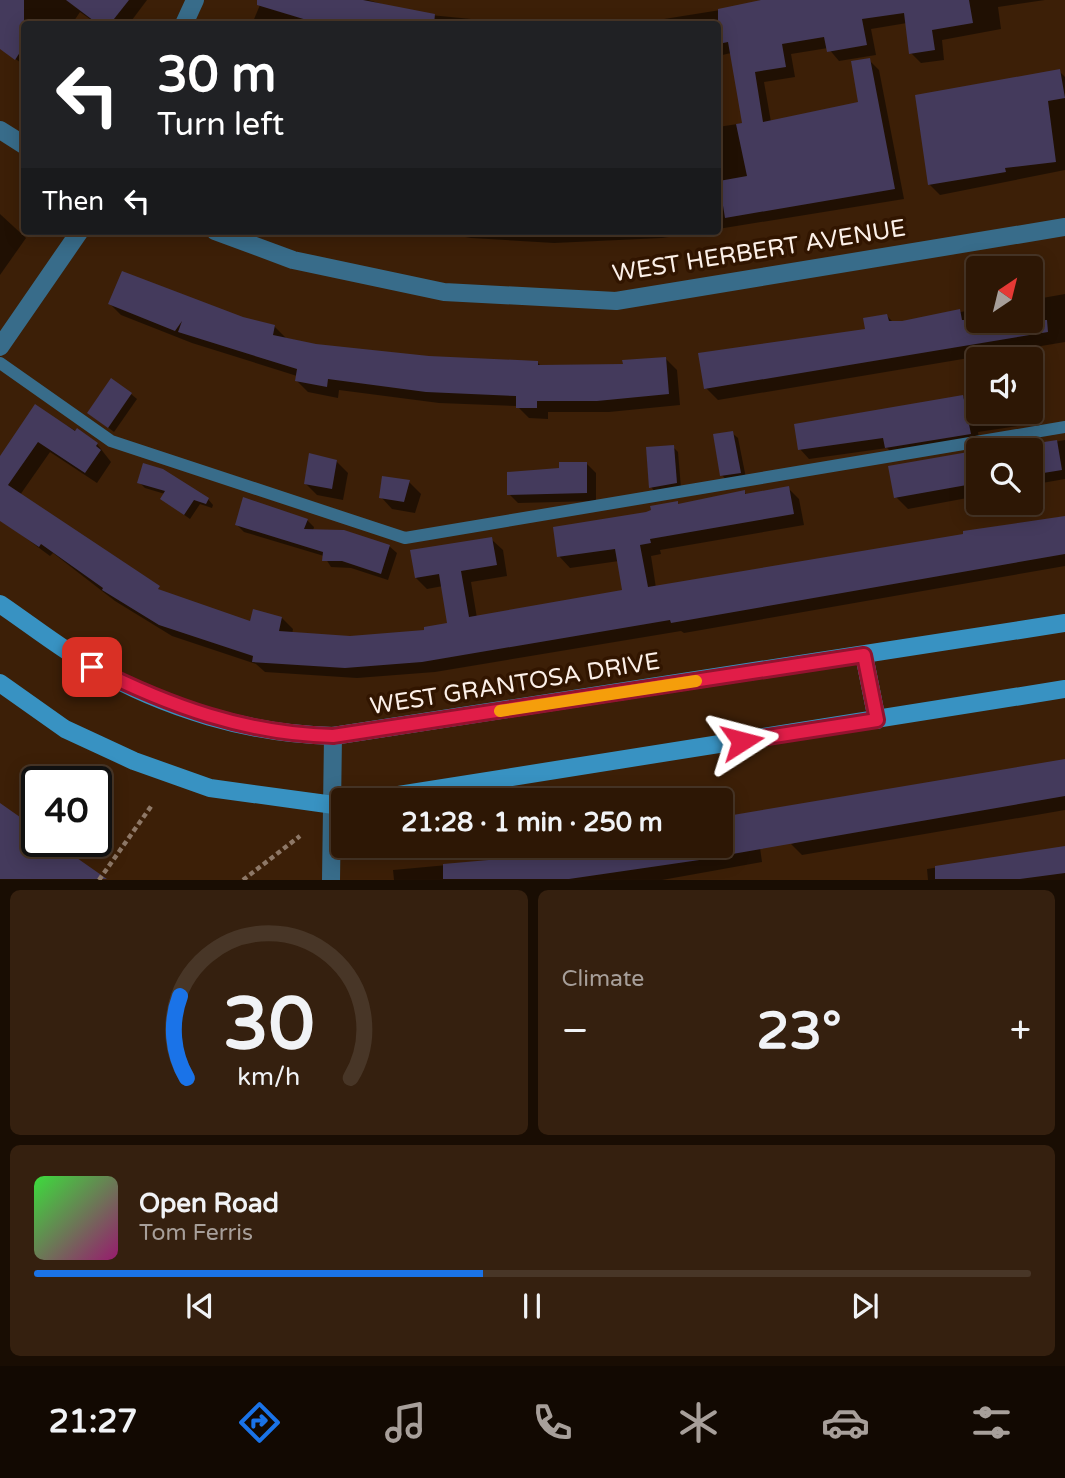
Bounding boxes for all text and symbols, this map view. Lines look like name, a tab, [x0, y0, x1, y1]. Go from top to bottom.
text: 30 m	[157, 46, 276, 105]
icon: left	[42, 49, 133, 140]
text: Turn left	[157, 106, 284, 144]
icon: left	[118, 182, 156, 220]
text: Then	[42, 186, 104, 217]
street label: WEST HERBERT AVENUE	[610, 214, 908, 288]
north arrow	[966, 256, 1043, 332]
map controls	[966, 256, 1043, 515]
button: sound	[966, 347, 1043, 424]
button: search	[966, 438, 1043, 515]
pin	[62, 637, 122, 697]
street label: WEST GRANTOSA DRIVE	[368, 647, 662, 721]
icon: arrive	[73, 648, 111, 686]
position arrow	[705, 704, 779, 778]
speed limit sign: 40	[21, 766, 112, 857]
text: 21:28 · 1 min · 250 m	[401, 807, 663, 838]
text: Climate	[562, 965, 644, 993]
text: 30	[223, 982, 314, 1070]
text: 23°	[757, 1000, 842, 1063]
text: −	[562, 1008, 589, 1054]
text: +	[1010, 1008, 1031, 1054]
text: km/h	[237, 1062, 300, 1092]
text: Open Road	[139, 1188, 279, 1219]
text: Tom Ferris	[139, 1219, 253, 1247]
icon: previous	[181, 1287, 219, 1325]
icon: pause	[513, 1287, 551, 1325]
icon: next	[846, 1287, 884, 1325]
icon: directions	[235, 1398, 284, 1447]
icon: music	[381, 1398, 430, 1447]
icon: phone	[528, 1398, 577, 1447]
icon: climate	[674, 1398, 723, 1447]
icon: car	[821, 1398, 870, 1447]
icon: filters	[967, 1398, 1016, 1447]
text: 21:27	[49, 1403, 137, 1441]

